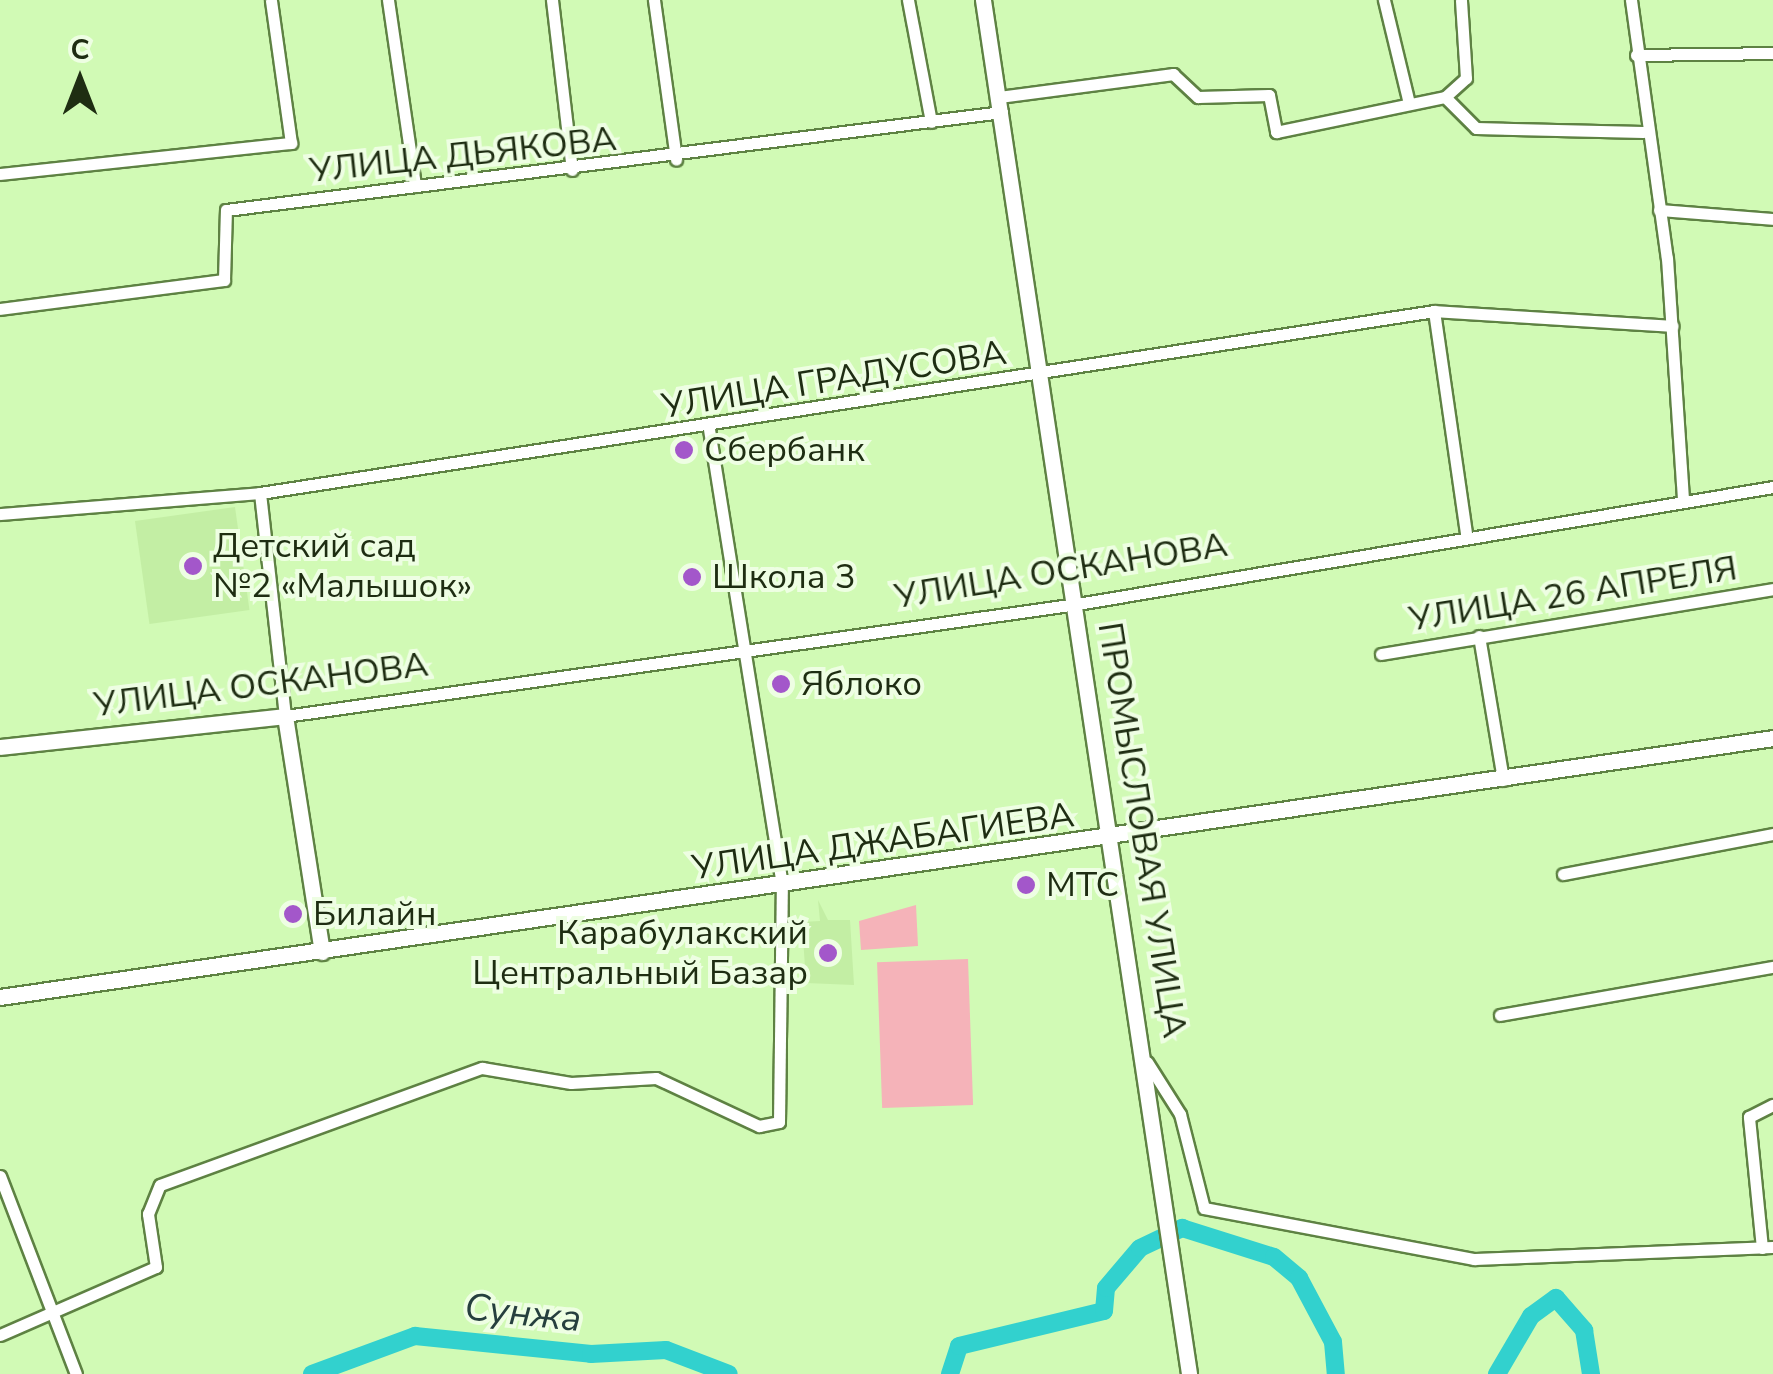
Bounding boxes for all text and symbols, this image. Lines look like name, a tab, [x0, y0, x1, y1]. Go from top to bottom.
north arrow	[30, 30, 130, 130]
text: С	[70, 31, 90, 69]
street label: УЛИЦА ДЬЯКОВА	[308, 118, 618, 192]
street label: УЛИЦА ГРАДУСОВА	[659, 332, 1009, 428]
place label: Сбербанк	[704, 429, 865, 471]
marker: Сбербанк	[673, 439, 695, 461]
street label: УЛИЦА ОСКАНОВА	[892, 524, 1230, 618]
place label: Детский сад №2 «Малышок»	[213, 525, 472, 607]
street label: УЛИЦА 26 АПРЕЛЯ	[1406, 547, 1740, 641]
marker: Детский сад №2 «Малышок»	[182, 555, 204, 577]
place label: Школа 3	[712, 556, 856, 598]
marker: Школа 3	[681, 566, 703, 588]
street label: ПРОМЫСЛОВАЯ УЛИЦА	[1088, 619, 1196, 1041]
street label: УЛИЦА ОСКАНОВА	[91, 644, 431, 726]
place label: Яблоко	[801, 663, 922, 705]
marker: Яблоко	[770, 673, 792, 695]
street label: УЛИЦА ДЖАБАГИЕВА	[689, 794, 1077, 890]
place label: МТС	[1046, 864, 1119, 906]
marker: МТС	[1015, 874, 1037, 896]
place label: Билайн	[313, 893, 436, 935]
marker: Билайн	[282, 903, 304, 925]
place label: Карабулакский Центральный Базар	[472, 912, 808, 994]
marker: Карабулакский Центральный Базар	[817, 942, 839, 964]
water label: Сунжа	[462, 1284, 584, 1342]

